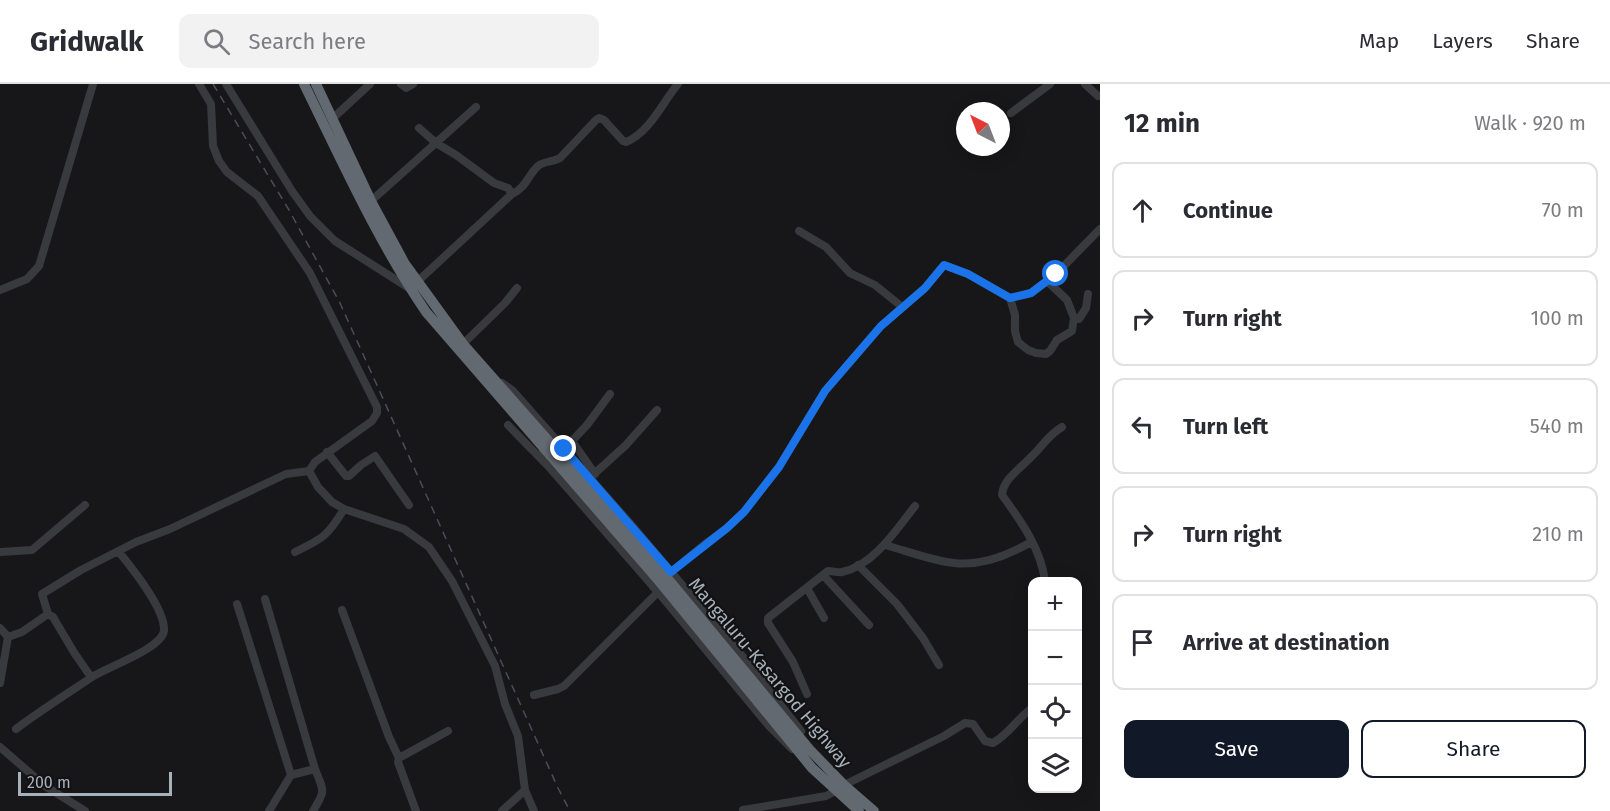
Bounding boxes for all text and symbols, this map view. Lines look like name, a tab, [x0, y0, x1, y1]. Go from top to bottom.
search box	[179, 14, 599, 68]
text: Gridwalk	[30, 25, 143, 58]
icon: search	[200, 25, 233, 58]
text: Search here	[248, 28, 366, 55]
text: Map	[1359, 28, 1399, 54]
text: Layers	[1432, 28, 1493, 54]
text: Share	[1526, 28, 1580, 54]
north arrow	[956, 102, 1010, 156]
text: 12 min	[1124, 108, 1200, 139]
text: Walk · 920 m	[1474, 111, 1586, 135]
icon: ahead	[1126, 194, 1159, 227]
text: Continue	[1183, 197, 1273, 224]
text: 70 m	[1542, 198, 1584, 222]
route start	[1042, 260, 1068, 286]
icon: right	[1126, 302, 1159, 335]
text: Turn right	[1183, 305, 1282, 332]
text: 100 m	[1531, 306, 1584, 330]
icon: left	[1126, 410, 1159, 443]
text: Turn left	[1183, 413, 1268, 440]
text: 540 m	[1530, 414, 1584, 438]
route end	[550, 435, 576, 461]
icon: right	[1126, 518, 1159, 551]
text: Turn right	[1183, 521, 1282, 548]
text: 210 m	[1532, 522, 1584, 546]
street label: Mangaluru-Kasargod Highway	[684, 573, 856, 773]
map controls	[1028, 577, 1082, 793]
button: +	[1028, 577, 1082, 631]
icon: arrive	[1126, 626, 1159, 659]
text: Arrive at destination	[1183, 629, 1390, 656]
button: −	[1028, 631, 1082, 685]
button: locate	[1028, 685, 1082, 739]
button: Save	[1124, 720, 1349, 778]
button: Share	[1361, 720, 1586, 778]
button: layers	[1028, 739, 1082, 793]
scale bar	[18, 769, 172, 796]
text: 200 m	[27, 773, 71, 792]

